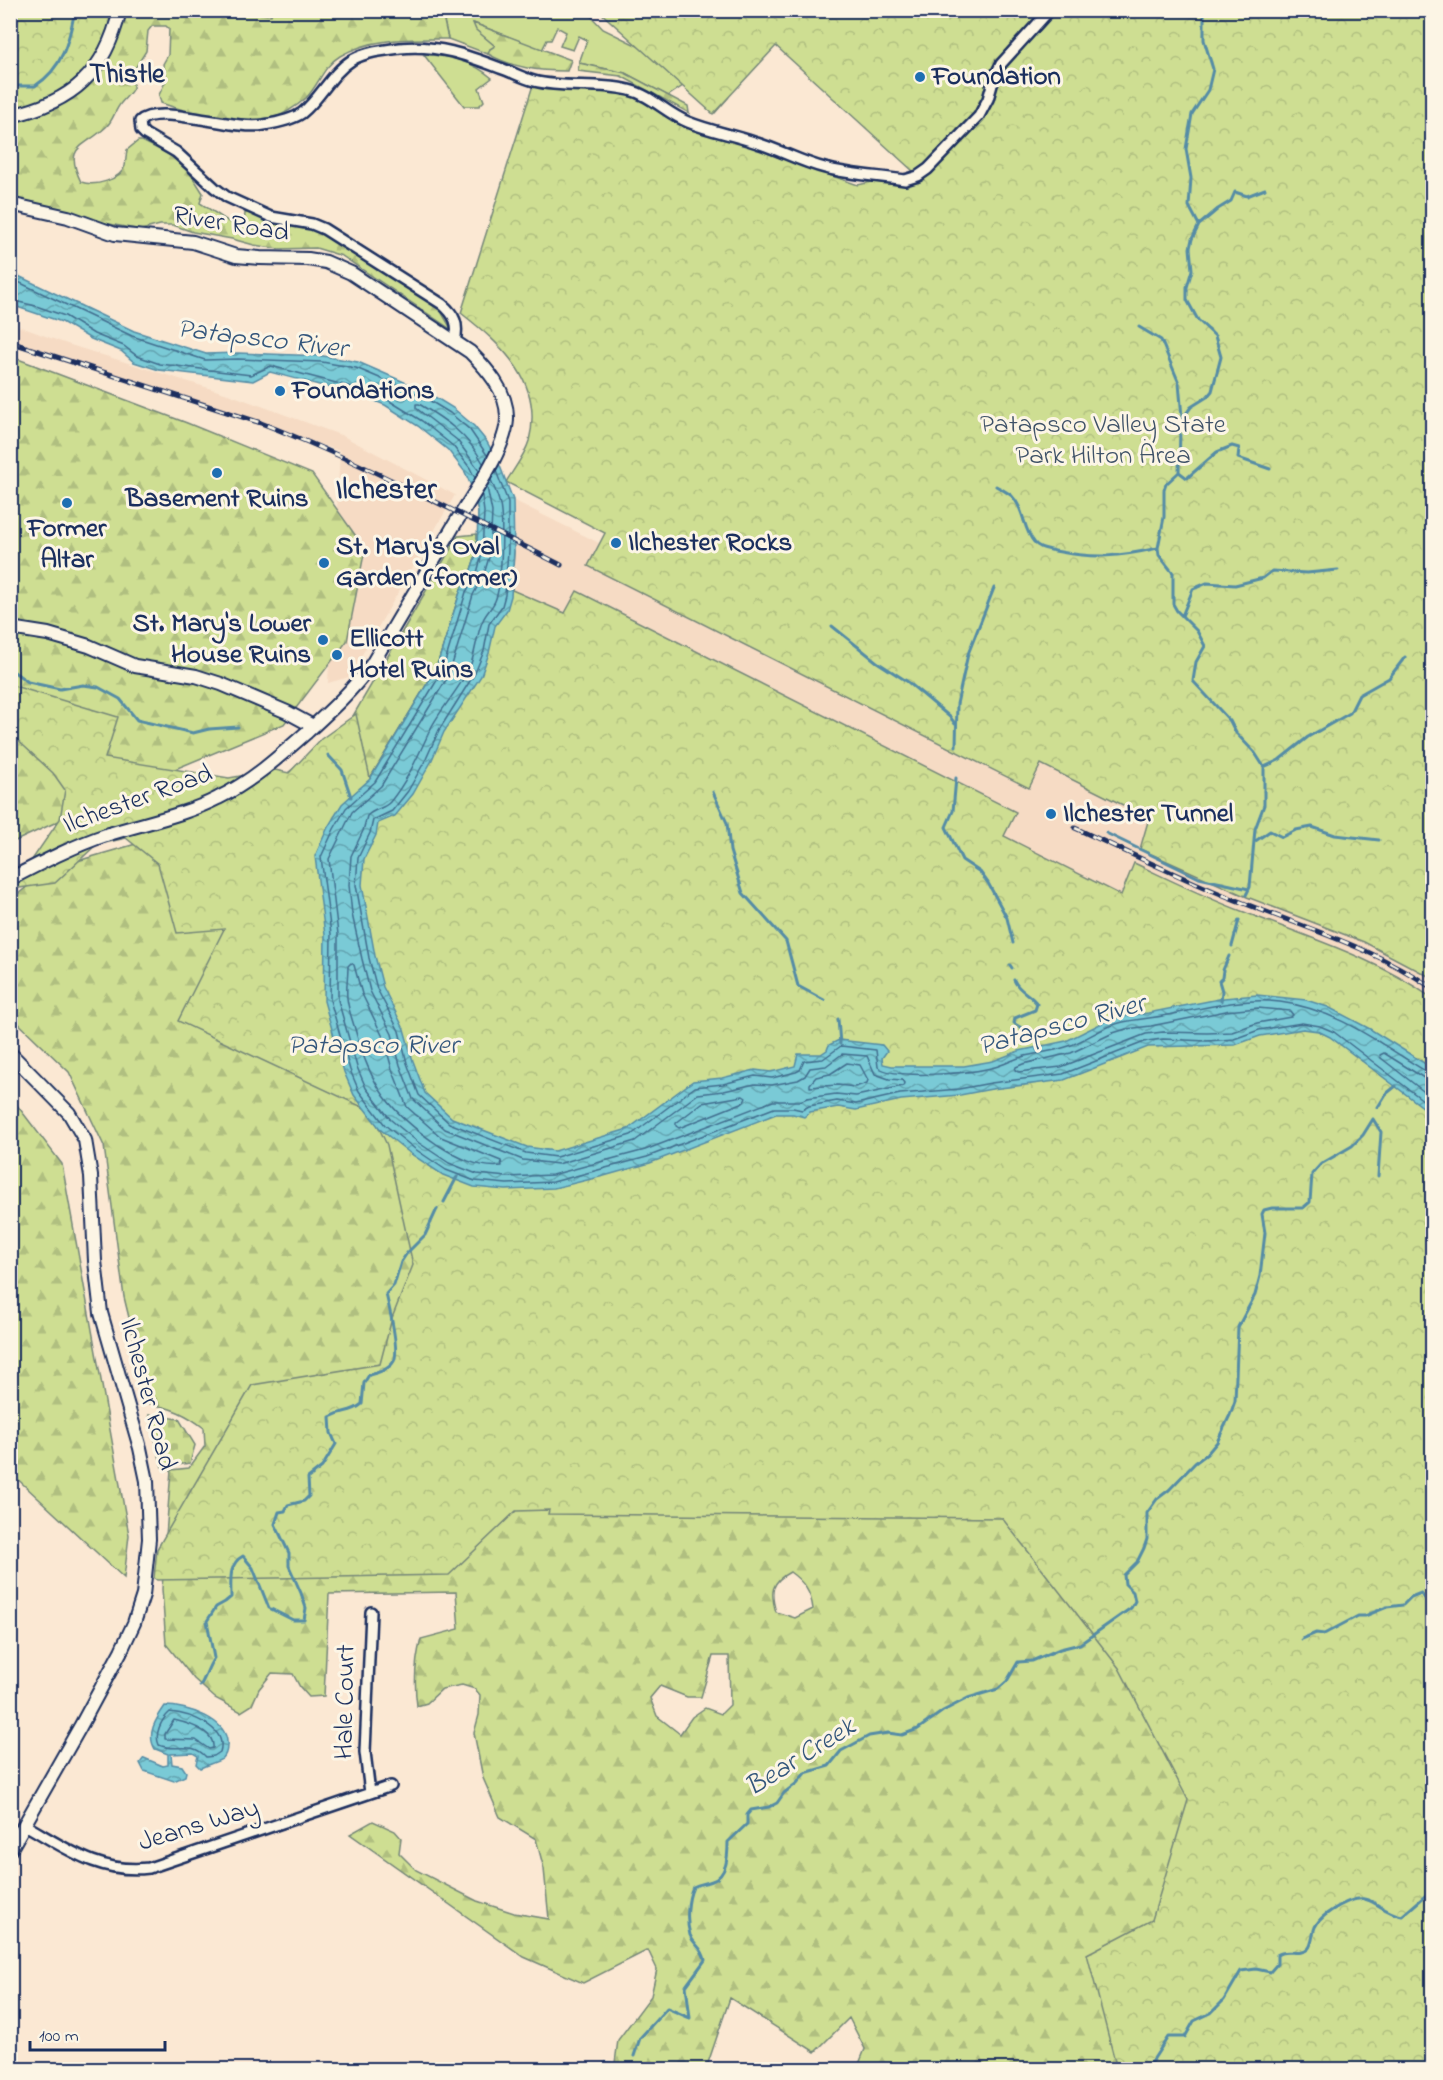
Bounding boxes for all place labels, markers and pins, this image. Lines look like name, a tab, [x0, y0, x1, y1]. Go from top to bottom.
place label: Foundation	[930, 58, 1061, 97]
marker: Foundation	[913, 70, 927, 84]
place label: Foundations	[290, 372, 435, 411]
marker: Foundations	[273, 384, 287, 398]
marker: Basement Ruins	[210, 466, 224, 480]
place label: Basement Ruins	[124, 480, 308, 519]
marker: Former Altar	[60, 496, 74, 510]
place label: Former Altar	[26, 510, 107, 580]
place label: Ilchester Rocks	[628, 524, 792, 563]
place label: St. Mary's Oval Garden (former)	[336, 528, 517, 598]
marker: Ilchester Rocks	[609, 536, 623, 550]
marker: St. Mary's Oval Garden (former)	[317, 556, 331, 570]
place label: St. Mary's Lower House Ruins	[132, 605, 312, 675]
place label: Ellicott Hotel Ruins	[349, 620, 473, 690]
marker: St. Mary's Lower House Ruins	[316, 633, 330, 647]
marker: Ellicott Hotel Ruins	[330, 648, 344, 662]
place label: Ilchester Tunnel	[1063, 795, 1233, 834]
marker: Ilchester Tunnel	[1044, 807, 1058, 821]

